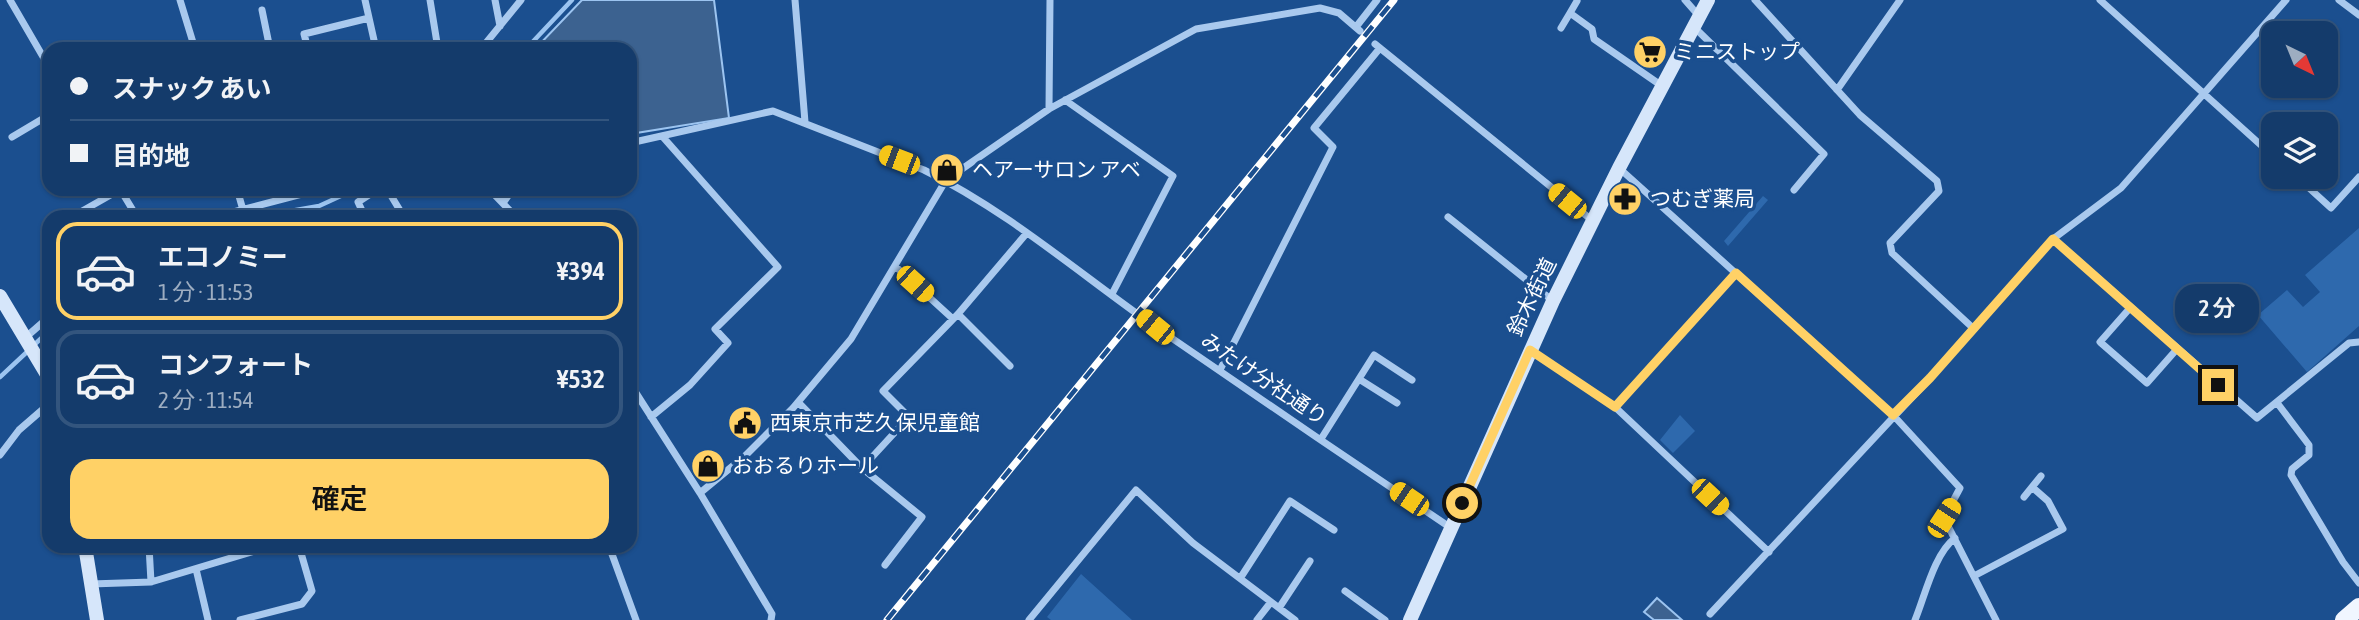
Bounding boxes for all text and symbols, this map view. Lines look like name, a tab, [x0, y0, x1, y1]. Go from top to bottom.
north arrow	[2261, 21, 2338, 98]
map controls	[2261, 21, 2338, 189]
supermarket icon: ミニストップ	[1631, 33, 1669, 71]
place label: ミニストップ	[1674, 39, 1800, 63]
text: スナック あい	[112, 74, 272, 104]
button: layers	[2261, 112, 2338, 189]
text: 目的地	[112, 141, 190, 171]
car	[876, 143, 923, 177]
shop icon: ヘアーサロン アベ	[928, 151, 966, 189]
place label: ヘアーサロン アベ	[972, 157, 1141, 181]
car	[1545, 180, 1590, 222]
pharmacy icon: つむぎ薬局	[1606, 180, 1644, 218]
place label: つむぎ薬局	[1650, 186, 1755, 210]
icon: car	[74, 240, 137, 303]
text: エコノミー	[158, 242, 288, 272]
street label: 鈴木街道	[1502, 254, 1560, 340]
text: ¥394	[557, 256, 605, 286]
car	[893, 262, 938, 306]
text: 1 分 · 11:53	[158, 279, 254, 305]
callout: 2 分	[2176, 284, 2260, 332]
text: 2 分	[2199, 295, 2235, 321]
car	[1133, 306, 1178, 348]
street label: みたけ分社通り	[1197, 327, 1332, 429]
icon: car	[74, 348, 137, 411]
text: コンフォート	[158, 350, 313, 380]
text: ¥532	[557, 364, 605, 394]
route end	[2202, 369, 2234, 401]
text: 2 分 · 11:54	[158, 387, 254, 413]
public building icon: 西東京市芝久保児童館	[726, 404, 764, 442]
place label: 西東京市芝久保児童館	[770, 410, 980, 434]
shop icon: おおるりホール	[689, 447, 727, 485]
place label: おおるりホール	[732, 453, 879, 477]
button: 確定	[70, 459, 609, 539]
car	[1688, 475, 1733, 519]
car	[1386, 479, 1433, 519]
route start	[1446, 487, 1478, 519]
car	[1924, 495, 1965, 541]

